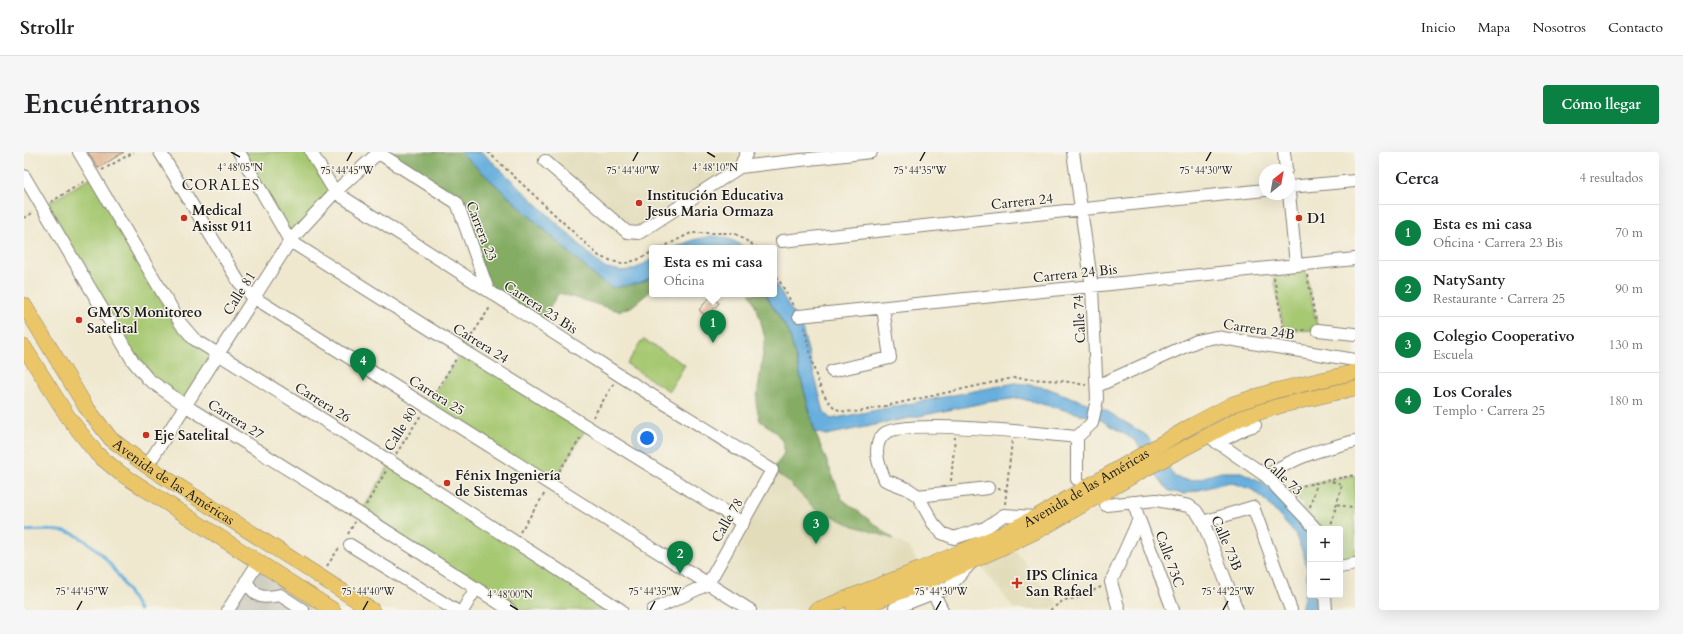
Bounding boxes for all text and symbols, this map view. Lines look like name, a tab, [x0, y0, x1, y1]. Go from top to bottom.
text: Strollr	[20, 15, 74, 41]
text: Inicio	[1421, 18, 1456, 37]
text: Mapa	[1478, 18, 1510, 37]
text: Nosotros	[1532, 18, 1586, 37]
text: Contacto	[1608, 18, 1663, 37]
text: Encuéntranos	[24, 85, 200, 123]
button: Cómo llegar	[1543, 85, 1659, 124]
text: 4°48'05"N	[217, 161, 263, 175]
text: 4°48'10"N	[692, 161, 738, 175]
text: 75°44'45"W	[320, 164, 375, 178]
text: 75°44'40"W	[606, 164, 661, 178]
text: 75°44'35"W	[893, 164, 948, 178]
text: 75°44'30"W	[1179, 164, 1234, 178]
north arrow	[1259, 164, 1295, 200]
text: Cerca	[1395, 167, 1439, 190]
text: 4 resultados	[1579, 169, 1643, 187]
district label: CORALES	[182, 175, 260, 195]
place label: Institución Educativa Jesus Maria Ormaza	[645, 186, 784, 221]
street label: Carrera 24	[990, 189, 1054, 214]
marker: Institución Educativa Jesus Maria Ormaza	[634, 198, 644, 208]
street label: Carrera 23	[461, 199, 502, 264]
place label: Medical Asisst 911	[192, 201, 253, 236]
place label: D1	[1307, 209, 1326, 228]
marker: Medical Asisst 911	[179, 213, 189, 223]
marker: D1	[1294, 213, 1304, 223]
text: Esta es mi casa	[1433, 214, 1532, 234]
text: 1	[1405, 224, 1411, 242]
text: 70 m	[1615, 224, 1643, 242]
text: Oficina · Carrera 23 Bis	[1433, 234, 1563, 252]
popup	[649, 245, 777, 297]
text: Esta es mi casa	[663, 252, 763, 272]
street label: Carrera 24 Bis	[1032, 260, 1118, 287]
street label: Calle 81	[219, 268, 260, 319]
text: NatySanty	[1433, 270, 1506, 290]
text: Oficina	[663, 272, 705, 290]
street label: Carrera 23 Bis	[500, 276, 582, 339]
text: 2	[1405, 280, 1411, 298]
text: 90 m	[1615, 280, 1643, 298]
text: Restaurante · Carrera 25	[1433, 290, 1565, 308]
street label: Calle 74	[1069, 294, 1090, 344]
place label: GMYS Monitoreo Satelital	[87, 303, 202, 338]
pin: 1	[700, 310, 726, 343]
street label: Carrera 24B	[1222, 314, 1296, 345]
marker: GMYS Monitoreo Satelital	[74, 315, 84, 325]
street label: Carrera 24	[449, 319, 512, 368]
text: Colegio Cooperativo	[1433, 326, 1574, 346]
text: 3	[1405, 336, 1411, 354]
text: 130 m	[1609, 336, 1643, 354]
text: Escuela	[1433, 346, 1473, 364]
pin: 4	[350, 348, 376, 381]
street label: Carrera 25	[405, 371, 468, 420]
street label: Carrera 26	[291, 378, 354, 427]
text: Los Corales	[1433, 382, 1512, 402]
text: 4	[1405, 392, 1411, 410]
text: 180 m	[1609, 392, 1643, 410]
street label: Carrera 27	[204, 395, 267, 444]
text: Templo · Carrera 25	[1433, 402, 1545, 420]
street label: Calle 80	[380, 404, 421, 455]
place label: Eje Satelital	[154, 426, 229, 445]
your location	[637, 428, 657, 448]
marker: Eje Satelital	[141, 430, 151, 440]
street label: Avenida de las Américas	[109, 435, 238, 530]
street label: Avenida de las Américas	[1020, 444, 1153, 532]
street label: Calle 73	[1259, 453, 1307, 500]
place label: Fénix Ingeniería de Sistemas	[455, 466, 561, 501]
marker: Fénix Ingeniería de Sistemas	[442, 478, 452, 488]
street label: Calle 78	[707, 495, 748, 546]
pin: 3	[803, 511, 829, 544]
street label: Calle 73B	[1206, 513, 1247, 574]
map controls	[1307, 526, 1343, 598]
button: +	[1307, 526, 1343, 562]
street label: Calle 73C	[1151, 528, 1189, 590]
pin: 2	[667, 541, 693, 574]
button: −	[1307, 562, 1343, 598]
place label: IPS Clínica San Rafael	[1026, 566, 1098, 601]
marker: IPS Clínica San Rafael	[1011, 577, 1023, 589]
text: 75°44'45"W	[55, 585, 110, 599]
text: 75°44'40"W	[341, 585, 396, 599]
text: 75°44'35"W	[628, 585, 683, 599]
text: 75°44'30"W	[914, 585, 969, 599]
text: 75°44'25"W	[1201, 585, 1256, 599]
text: 4°48'00"N	[487, 588, 533, 602]

